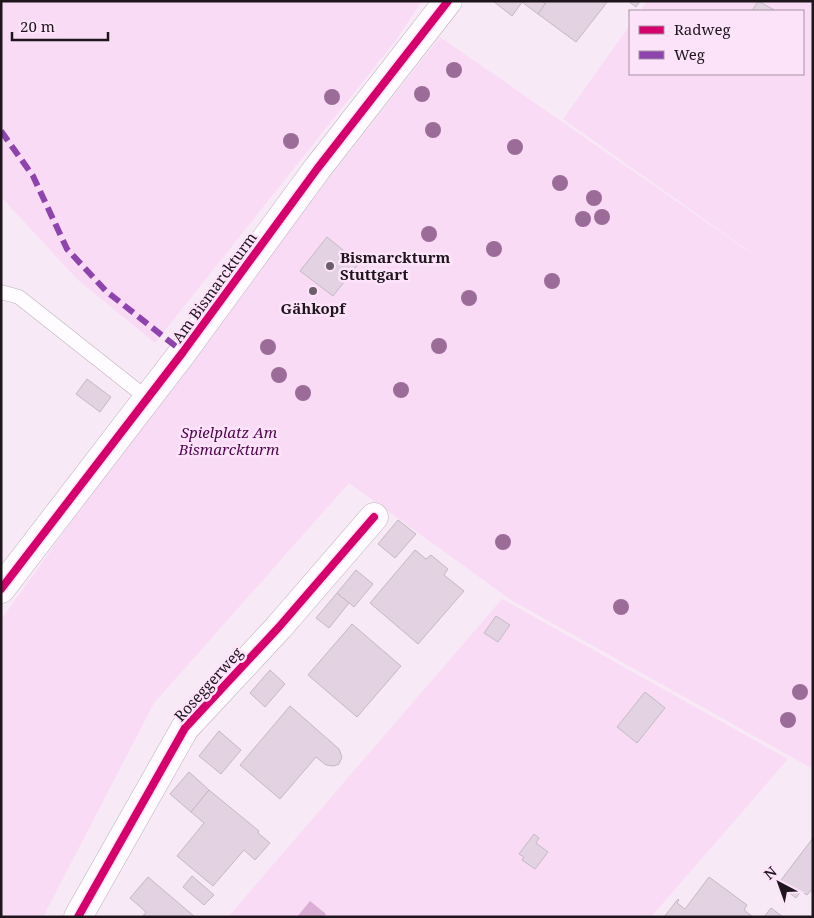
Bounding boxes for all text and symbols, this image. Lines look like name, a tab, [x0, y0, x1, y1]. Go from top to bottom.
scale bar	[12, 10, 109, 42]
legend	[629, 10, 804, 75]
text: 20 m	[20, 16, 55, 36]
text: Radweg	[674, 19, 731, 39]
text: Weg	[674, 44, 705, 64]
street label: Am Bismarckturm	[167, 228, 261, 346]
place label: Bismarckturm Stuttgart	[340, 247, 451, 284]
marker: Bismarckturm Stuttgart	[324, 260, 336, 272]
marker: Gähkopf	[307, 285, 319, 297]
place label: Gähkopf	[281, 298, 347, 318]
park label: Spielplatz Am Bismarckturm	[178, 422, 280, 459]
street label: Roseggerweg	[169, 643, 247, 725]
north arrow	[754, 858, 804, 908]
text: N	[760, 862, 781, 884]

